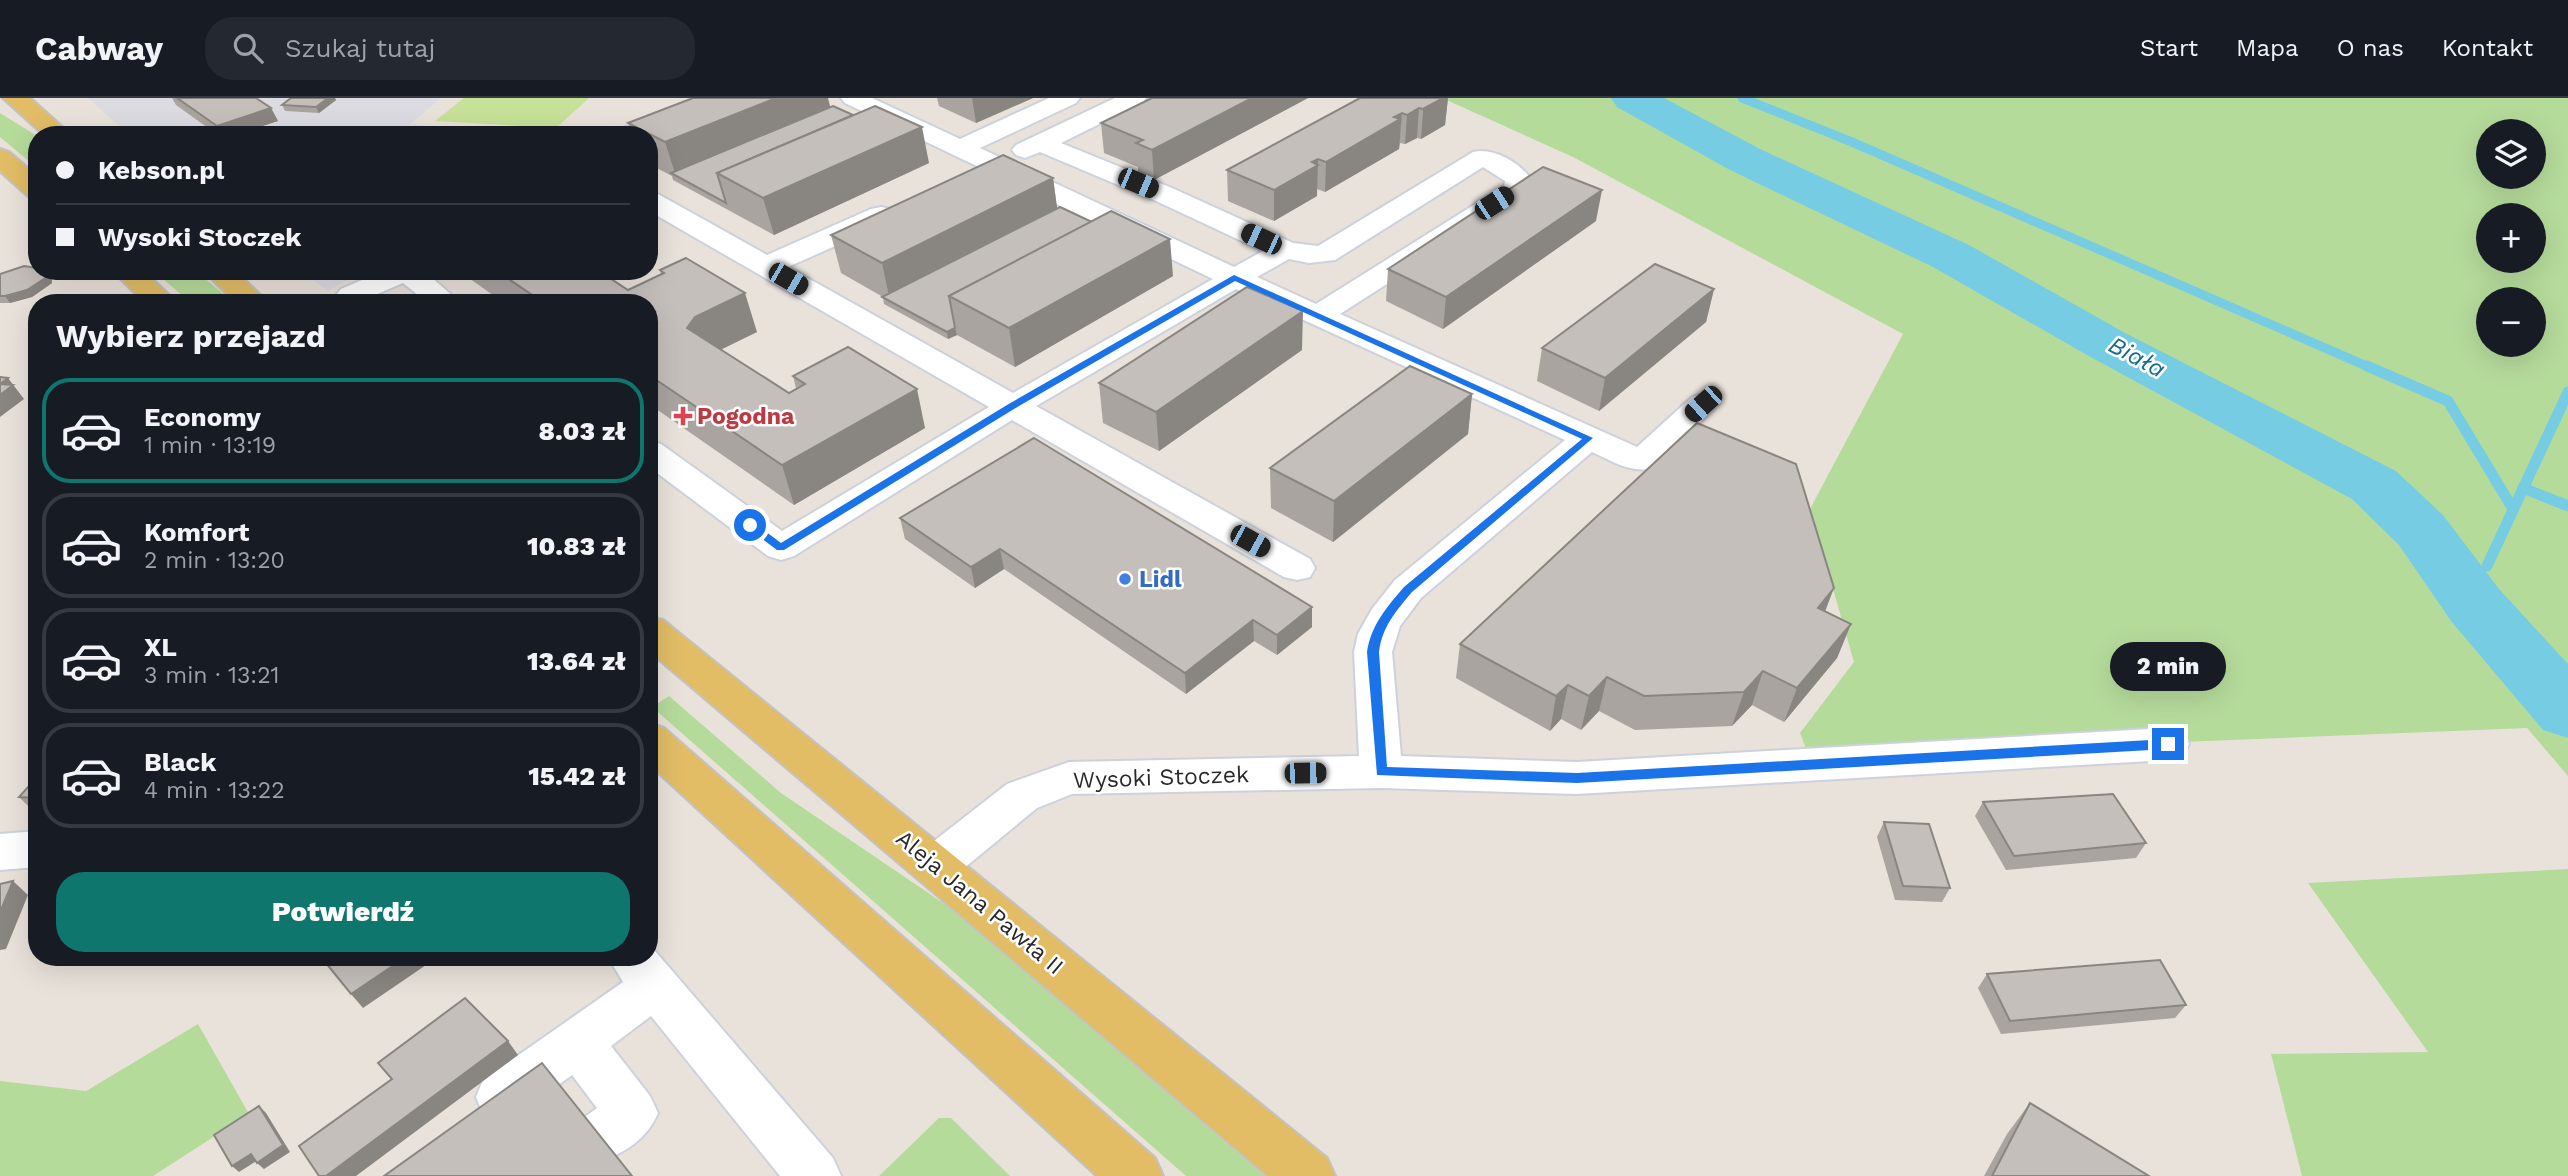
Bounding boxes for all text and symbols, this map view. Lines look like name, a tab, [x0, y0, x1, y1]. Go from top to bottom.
search box	[205, 17, 695, 80]
text: Cabway	[35, 29, 163, 68]
icon: search	[229, 29, 267, 67]
text: Szukaj tutaj	[285, 33, 435, 63]
text: Start	[2140, 34, 2198, 62]
text: Mapa	[2236, 34, 2299, 62]
text: O nas	[2337, 34, 2404, 62]
text: Kontakt	[2442, 34, 2533, 62]
map controls	[2476, 119, 2546, 357]
button: layers	[2476, 119, 2546, 189]
text: Kebson.pl	[98, 155, 224, 185]
car	[1115, 165, 1162, 201]
car	[1471, 183, 1518, 223]
button: +	[2476, 203, 2546, 273]
car	[1238, 221, 1285, 257]
text: Wysoki Stoczek	[98, 222, 302, 252]
car	[765, 259, 812, 299]
button: −	[2476, 287, 2546, 357]
text: Wybierz przejazd	[56, 317, 326, 355]
water label: Biała	[2104, 331, 2170, 383]
car	[1681, 382, 1726, 426]
icon: car	[60, 399, 123, 462]
text: Economy	[144, 402, 261, 432]
place label: Pogodna	[697, 403, 795, 430]
marker: Pogodna	[675, 408, 691, 424]
text: 8.03 zł	[539, 416, 626, 446]
text: 1 min · 13:19	[144, 432, 276, 459]
route start	[734, 509, 766, 541]
icon: car	[60, 514, 123, 577]
text: Komfort	[144, 517, 249, 547]
car	[1227, 522, 1274, 560]
text: 10.83 zł	[527, 531, 626, 561]
text: 2 min · 13:20	[144, 547, 285, 574]
place label: Lidl	[1139, 566, 1182, 593]
marker: Lidl	[1117, 571, 1133, 587]
icon: car	[60, 629, 123, 692]
text: XL	[144, 632, 177, 662]
callout: 2 min	[2110, 642, 2226, 692]
text: 13.64 zł	[527, 646, 626, 676]
text: 2 min	[2137, 653, 2199, 680]
text: 3 min · 13:21	[144, 662, 280, 689]
route end	[2152, 728, 2184, 760]
icon: car	[60, 744, 123, 807]
text: Black	[144, 747, 216, 777]
text: 15.42 zł	[528, 761, 626, 791]
street label: Wysoki Stoczek	[1073, 761, 1249, 794]
car	[1284, 762, 1327, 784]
text: 4 min · 13:22	[144, 777, 285, 804]
street label: Aleja Jana Pawła II	[891, 825, 1069, 980]
button: Potwierdź	[56, 872, 630, 952]

